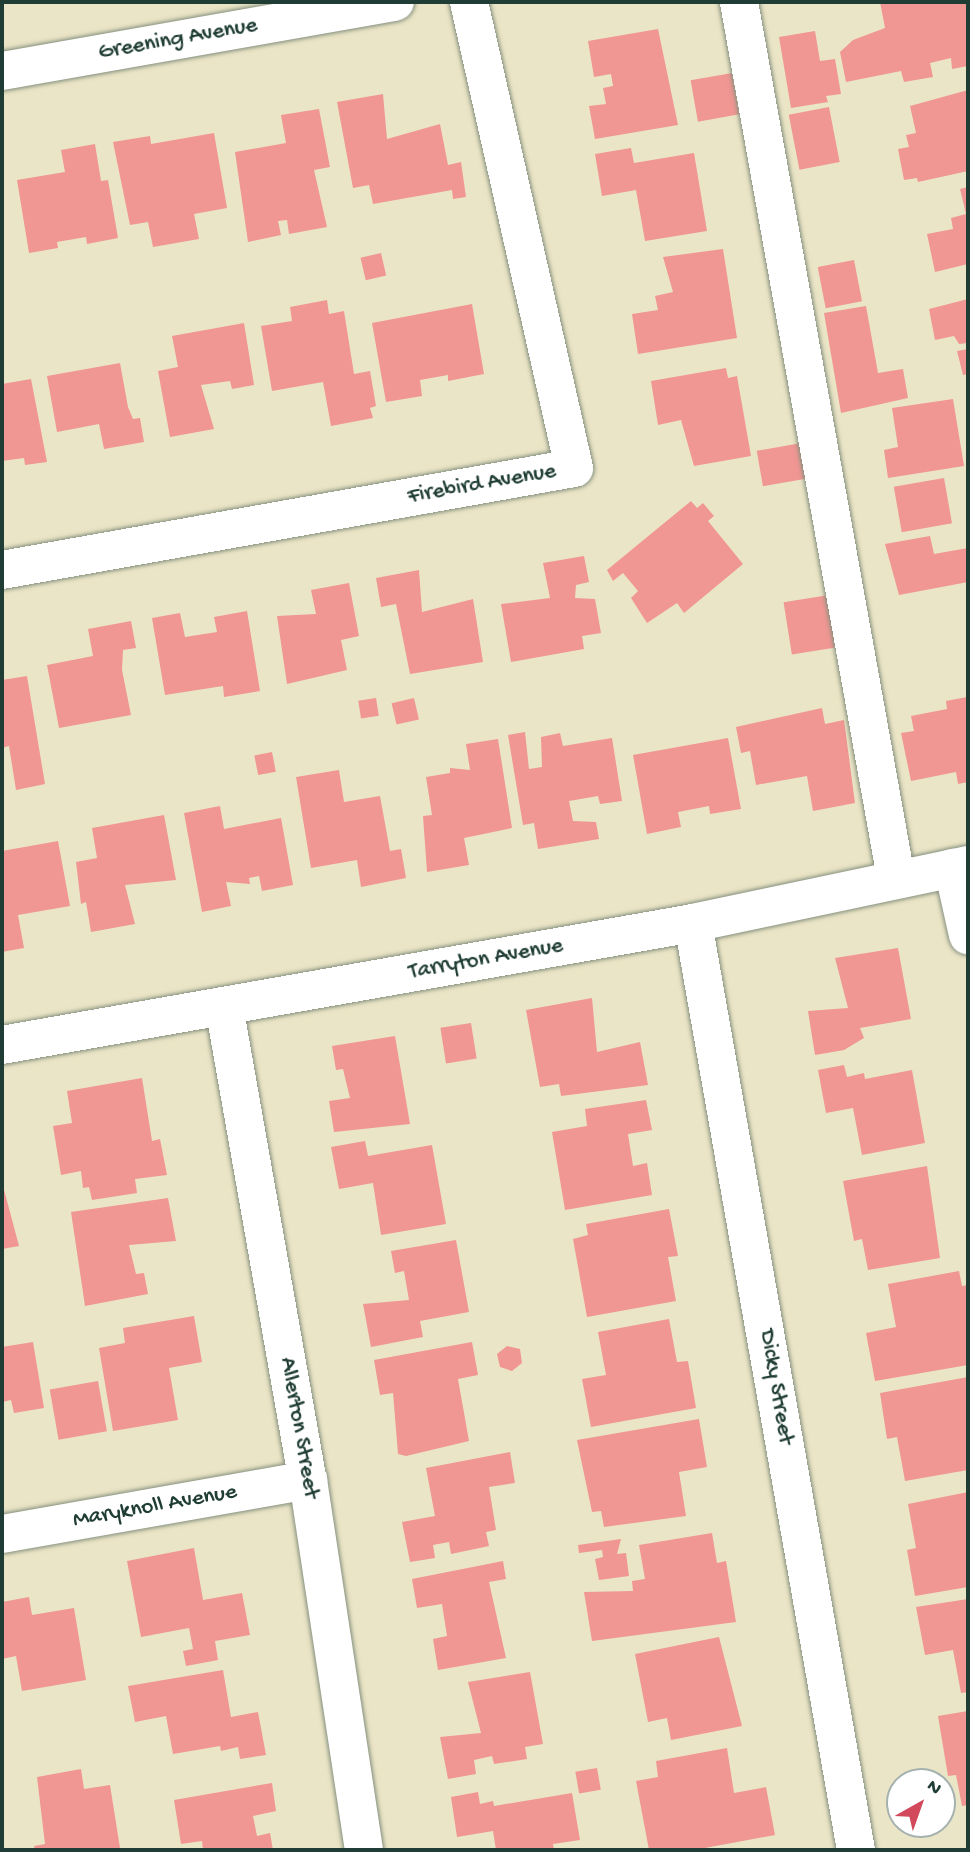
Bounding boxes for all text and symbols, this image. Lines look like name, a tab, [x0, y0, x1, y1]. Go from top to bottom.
street label: Greening Avenue	[96, 12, 260, 68]
street label: Firebird Avenue	[406, 458, 558, 512]
street label: Tarryton Avenue	[407, 933, 565, 987]
street label: Dicky Street	[751, 1327, 799, 1447]
street label: Allerton Street	[272, 1355, 324, 1501]
street label: Maryknoll Avenue	[71, 1479, 239, 1535]
north arrow	[886, 1768, 956, 1838]
text: N	[921, 1775, 946, 1801]

